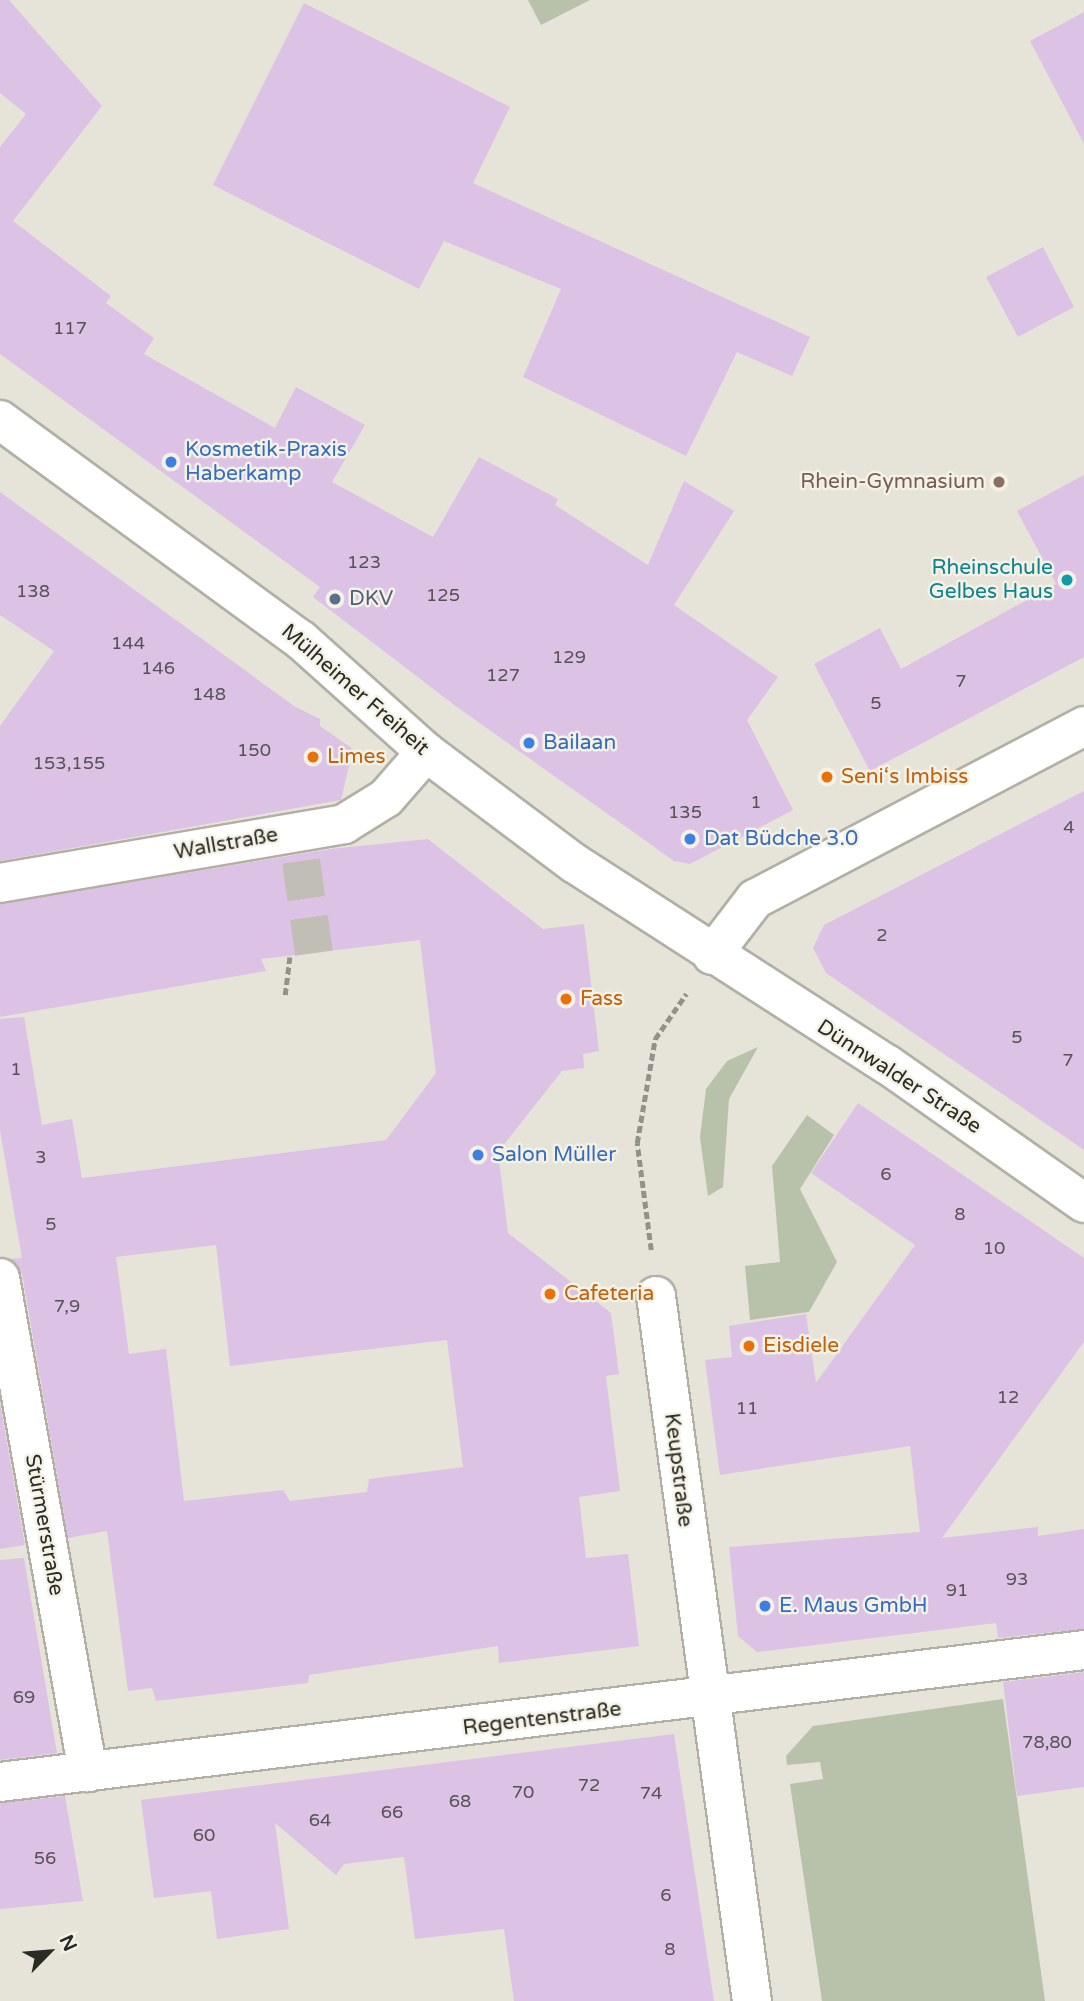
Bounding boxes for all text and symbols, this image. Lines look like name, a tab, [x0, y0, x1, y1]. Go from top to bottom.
house number: 117	[53, 317, 87, 339]
place label: Kosmetik-Praxis Haberkamp	[185, 437, 347, 487]
marker: Kosmetik-Praxis Haberkamp	[163, 454, 179, 470]
place label: Rhein-Gymnasium	[800, 469, 985, 495]
marker: Rhein-Gymnasium	[991, 474, 1007, 490]
house number: 123	[347, 551, 381, 573]
place label: Rheinschule Gelbes Haus	[929, 555, 1053, 605]
marker: Rheinschule Gelbes Haus	[1059, 572, 1075, 588]
house number: 138	[16, 580, 50, 602]
house number: 125	[426, 584, 460, 606]
place label: DKV	[349, 586, 393, 612]
marker: DKV	[327, 591, 343, 607]
street label: Mülheimer Freiheit	[276, 619, 434, 761]
house number: 144	[111, 632, 145, 654]
house number: 129	[552, 646, 586, 668]
house number: 146	[141, 657, 175, 679]
house number: 127	[486, 664, 520, 686]
house number: 7	[955, 670, 967, 692]
house number: 148	[192, 683, 226, 705]
house number: 5	[870, 692, 882, 714]
place label: Bailaan	[543, 730, 616, 756]
marker: Bailaan	[521, 735, 537, 751]
house number: 150	[237, 739, 271, 761]
place label: Limes	[327, 744, 386, 770]
marker: Limes	[305, 749, 321, 765]
house number: 153,155	[33, 752, 105, 774]
place label: Seni‘s Imbiss	[841, 764, 968, 790]
marker: Seni‘s Imbiss	[819, 769, 835, 785]
house number: 1	[750, 791, 762, 813]
house number: 135	[668, 801, 702, 823]
house number: 4	[1063, 816, 1075, 838]
street label: Wallstraße	[172, 822, 280, 866]
place label: Dat Büdche 3.0	[704, 826, 858, 852]
marker: Dat Büdche 3.0	[682, 831, 698, 847]
house number: 2	[876, 924, 888, 946]
place label: Fass	[580, 986, 623, 1012]
marker: Fass	[558, 991, 574, 1007]
street label: Dünnwalder Straße	[812, 1014, 986, 1140]
house number: 5	[1011, 1026, 1023, 1048]
house number: 7	[1062, 1049, 1074, 1071]
house number: 1	[10, 1058, 22, 1080]
place label: Salon Müller	[492, 1142, 616, 1168]
house number: 3	[35, 1146, 47, 1168]
marker: Salon Müller	[470, 1147, 486, 1163]
house number: 6	[880, 1163, 892, 1185]
house number: 8	[954, 1203, 966, 1225]
house number: 5	[45, 1213, 57, 1235]
house number: 10	[983, 1237, 1005, 1259]
place label: Cafeteria	[564, 1281, 654, 1307]
marker: Cafeteria	[542, 1286, 558, 1302]
house number: 7,9	[54, 1295, 80, 1317]
place label: Eisdiele	[763, 1333, 839, 1359]
marker: Eisdiele	[741, 1338, 757, 1354]
house number: 12	[997, 1386, 1019, 1408]
house number: 11	[736, 1397, 758, 1419]
street label: Keupstraße	[659, 1412, 697, 1528]
street label: Stürmerstraße	[19, 1452, 69, 1598]
house number: 93	[1006, 1568, 1028, 1590]
house number: 91	[946, 1579, 968, 1601]
place label: E. Maus GmbH	[779, 1593, 928, 1619]
marker: E. Maus GmbH	[757, 1598, 773, 1614]
house number: 69	[13, 1686, 35, 1708]
street label: Regentenstraße	[461, 1697, 623, 1741]
house number: 78,80	[1022, 1731, 1072, 1753]
house number: 72	[578, 1774, 600, 1796]
house number: 70	[512, 1781, 534, 1803]
house number: 74	[640, 1782, 662, 1804]
house number: 68	[449, 1790, 471, 1812]
house number: 66	[381, 1801, 403, 1823]
house number: 64	[309, 1809, 331, 1831]
house number: 60	[193, 1824, 215, 1846]
house number: 56	[34, 1847, 56, 1869]
house number: 6	[660, 1884, 672, 1906]
north arrow	[14, 1917, 84, 1987]
text: N	[55, 1932, 81, 1955]
house number: 8	[664, 1938, 676, 1960]

